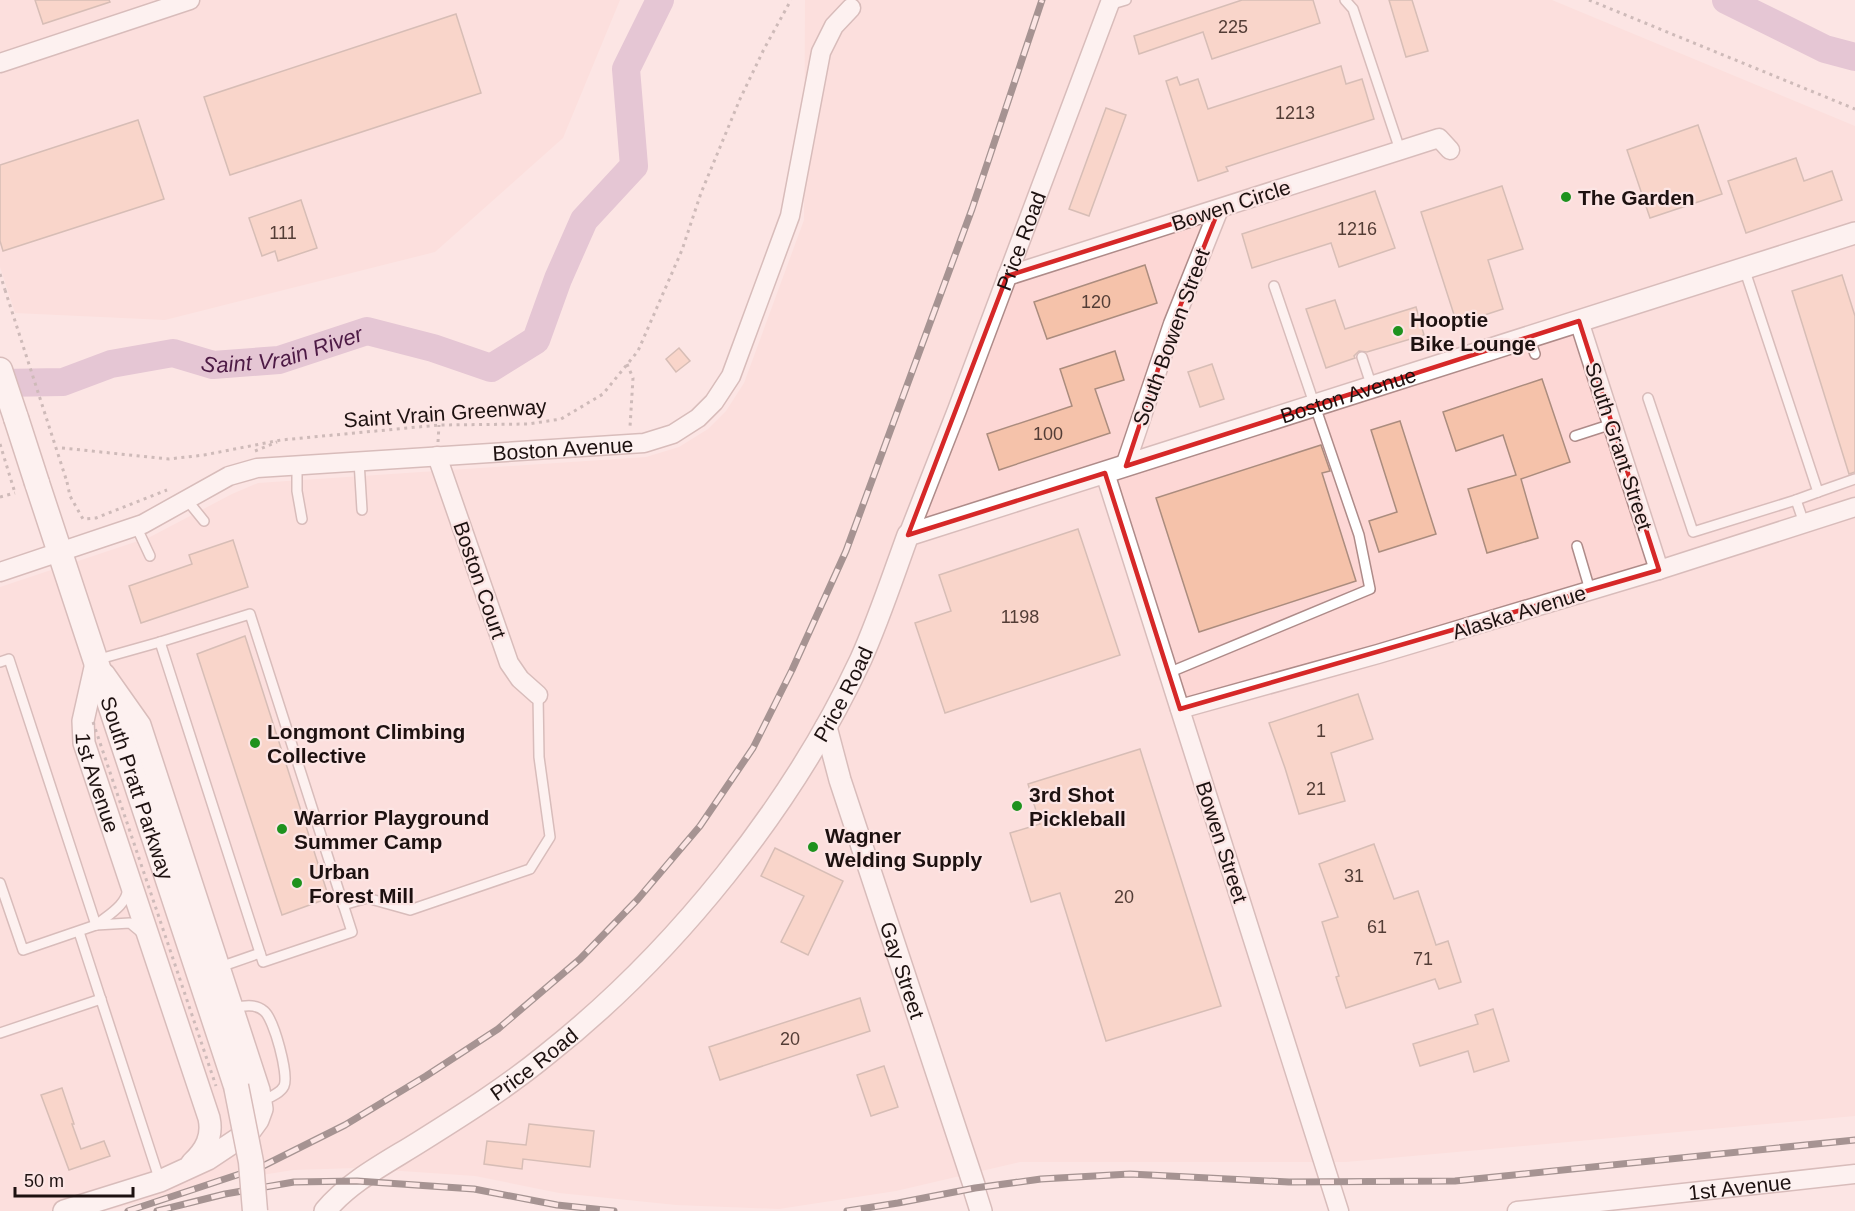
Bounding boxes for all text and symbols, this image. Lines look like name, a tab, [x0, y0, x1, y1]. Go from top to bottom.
house number: 225	[1218, 17, 1248, 37]
house number: 1213	[1275, 103, 1315, 123]
street label: Bowen Circle	[1169, 175, 1293, 235]
place label: The Garden	[1578, 186, 1695, 209]
street label: Price Road	[992, 188, 1050, 294]
marker: The Garden	[1559, 190, 1573, 204]
house number: 1216	[1337, 219, 1377, 239]
house number: 111	[269, 223, 297, 243]
street label: South Bowen Street	[1128, 245, 1214, 429]
house number: 120	[1081, 292, 1111, 312]
place label: Hooptie Bike Lounge	[1410, 308, 1536, 355]
water label: Saint Vrain River	[198, 320, 367, 378]
marker: Hooptie Bike Lounge	[1391, 324, 1405, 338]
street label: South Grant Street	[1581, 359, 1657, 533]
street label: Boston Avenue	[1277, 362, 1419, 427]
street label: Saint Vrain Greenway	[343, 394, 548, 432]
house number: 100	[1033, 424, 1063, 444]
street label: Boston Avenue	[492, 432, 634, 464]
street label: Boston Court	[449, 518, 511, 642]
street label: Alaska Avenue	[1449, 581, 1589, 643]
house number: 1198	[1001, 607, 1039, 627]
street label: Price Road	[809, 643, 877, 746]
street label: South Pratt Parkway	[97, 693, 179, 883]
place label: Longmont Climbing Collective	[267, 720, 465, 767]
house number: 1	[1316, 721, 1326, 741]
street label: 1st Avenue	[72, 732, 124, 835]
marker: Longmont Climbing Collective	[248, 736, 262, 750]
street label: Bowen Street	[1192, 778, 1252, 906]
house number: 21	[1306, 779, 1326, 799]
place label: 3rd Shot Pickleball	[1029, 783, 1126, 830]
marker: 3rd Shot Pickleball	[1010, 799, 1024, 813]
place label: Warrior Playground Summer Camp	[294, 806, 489, 853]
marker: Warrior Playground Summer Camp	[275, 822, 289, 836]
place label: Wagner Welding Supply	[825, 824, 982, 871]
marker: Wagner Welding Supply	[806, 840, 820, 854]
place label: Urban Forest Mill	[309, 860, 414, 907]
house number: 31	[1344, 866, 1364, 886]
marker: Urban Forest Mill	[290, 876, 304, 890]
house number: 20	[1114, 887, 1134, 907]
house number: 61	[1367, 917, 1387, 937]
street label: Gay Street	[876, 919, 930, 1021]
house number: 71	[1413, 949, 1433, 969]
street label: Price Road	[486, 1023, 582, 1105]
house number: 20	[780, 1029, 800, 1049]
scale bar	[15, 1160, 134, 1198]
street label: 1st Avenue	[1687, 1170, 1792, 1204]
text: 50 m	[24, 1171, 64, 1191]

